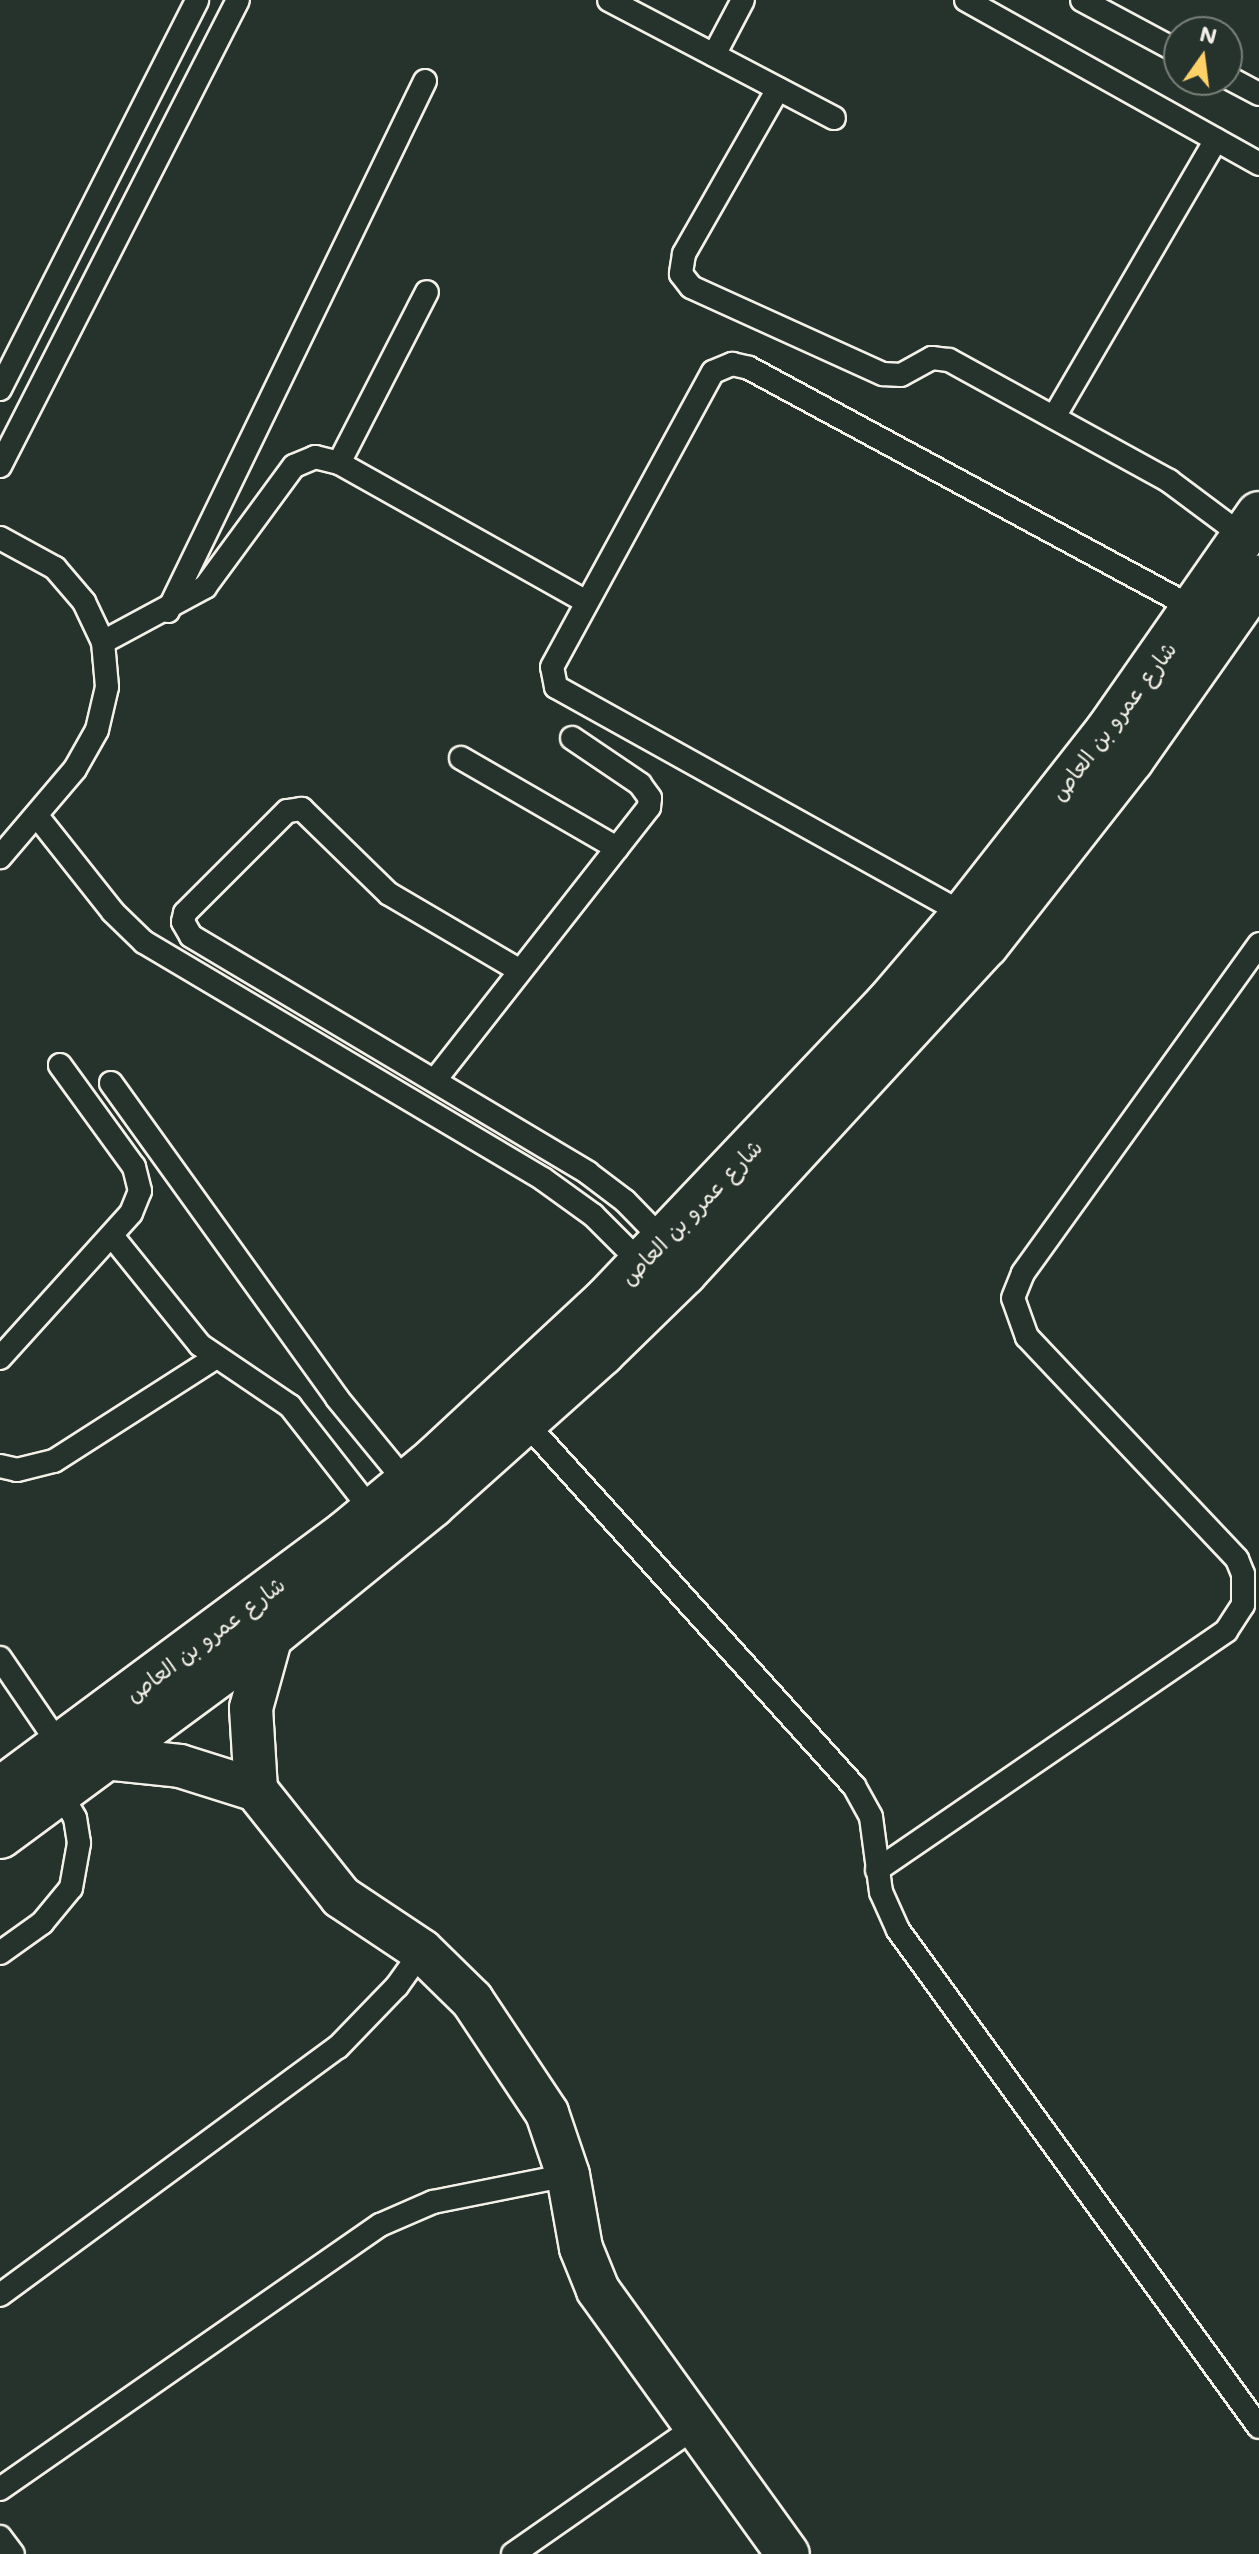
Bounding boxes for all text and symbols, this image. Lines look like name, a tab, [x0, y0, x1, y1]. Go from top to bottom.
north arrow	[1163, 16, 1243, 96]
text: N	[1197, 18, 1220, 50]
street label: شارع عمرو بن العاص	[1045, 636, 1181, 806]
street label: شارع عمرو بن العاص	[615, 1134, 767, 1290]
street label: شارع عمرو بن العاص	[120, 1571, 290, 1707]

